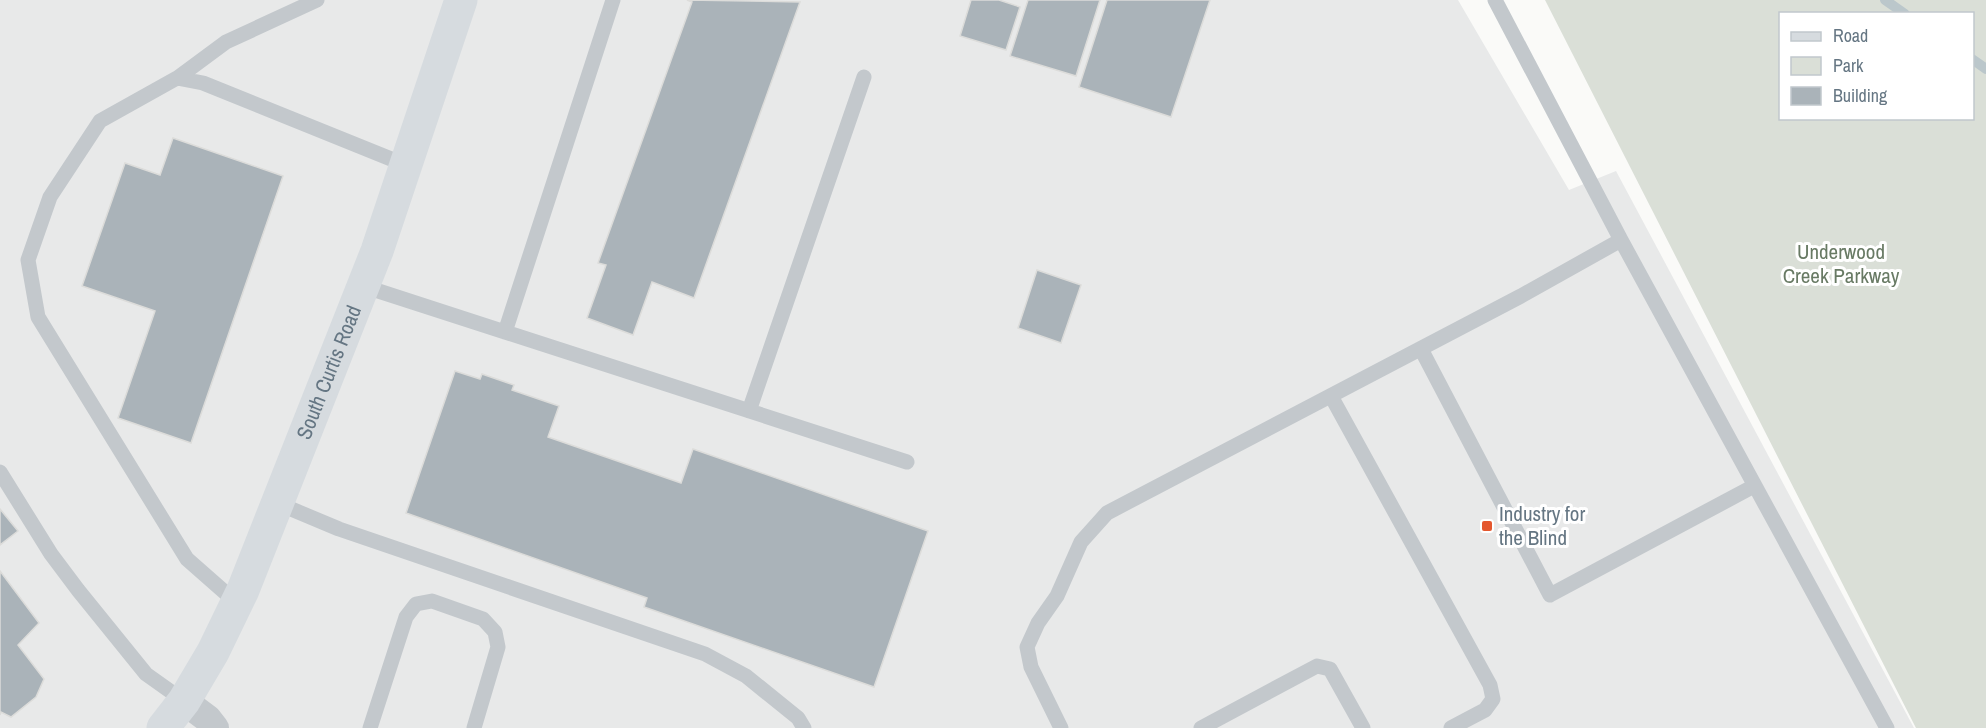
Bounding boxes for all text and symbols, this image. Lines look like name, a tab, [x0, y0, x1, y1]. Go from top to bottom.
legend	[1779, 12, 1974, 120]
text: Road	[1833, 23, 1868, 48]
text: Park	[1833, 53, 1864, 78]
text: Building	[1833, 83, 1888, 108]
park label: Underwood Creek Parkway	[1783, 237, 1900, 290]
street label: South Curtis Road	[289, 301, 368, 443]
place label: Industry for the Blind	[1499, 499, 1585, 552]
marker: Industry for the Blind	[1480, 519, 1494, 533]

